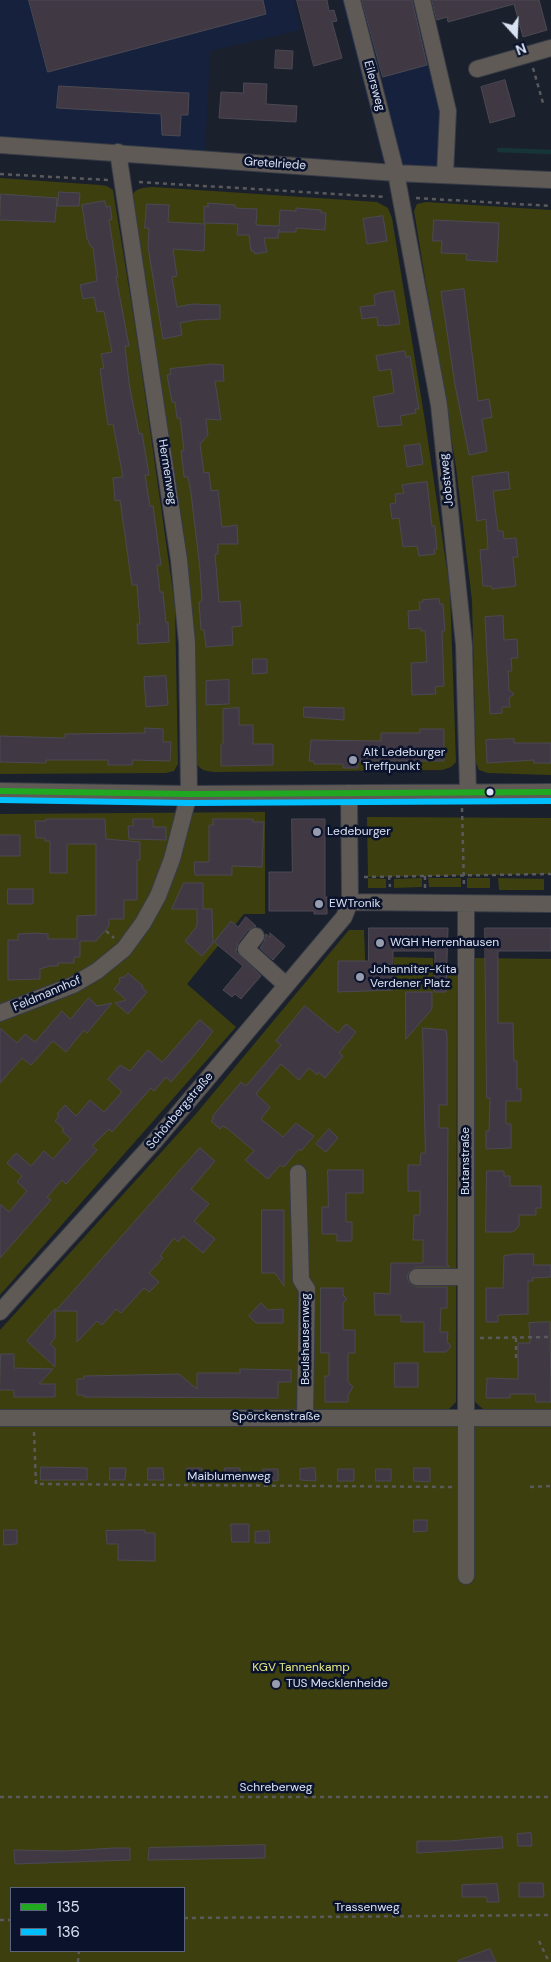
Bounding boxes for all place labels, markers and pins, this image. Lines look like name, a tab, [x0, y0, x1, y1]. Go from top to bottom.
place label: Alt Ledeburger Treffpunkt	[363, 746, 445, 774]
marker: Alt Ledeburger Treffpunkt	[347, 754, 359, 766]
unlabelled marker	[485, 787, 495, 797]
place label: Ledeburger	[327, 825, 391, 839]
marker: Ledeburger	[311, 826, 323, 838]
place label: EWTronik	[329, 897, 381, 911]
marker: EWTronik	[313, 898, 325, 910]
place label: WGH Herrenhausen	[390, 936, 499, 950]
marker: WGH Herrenhausen	[374, 937, 386, 949]
place label: Johanniter-Kita Verdener Platz	[370, 963, 457, 991]
marker: Johanniter-Kita Verdener Platz	[354, 971, 366, 983]
place label: TUS Mecklenheide	[286, 1677, 388, 1691]
marker: TUS Mecklenheide	[270, 1678, 282, 1690]

